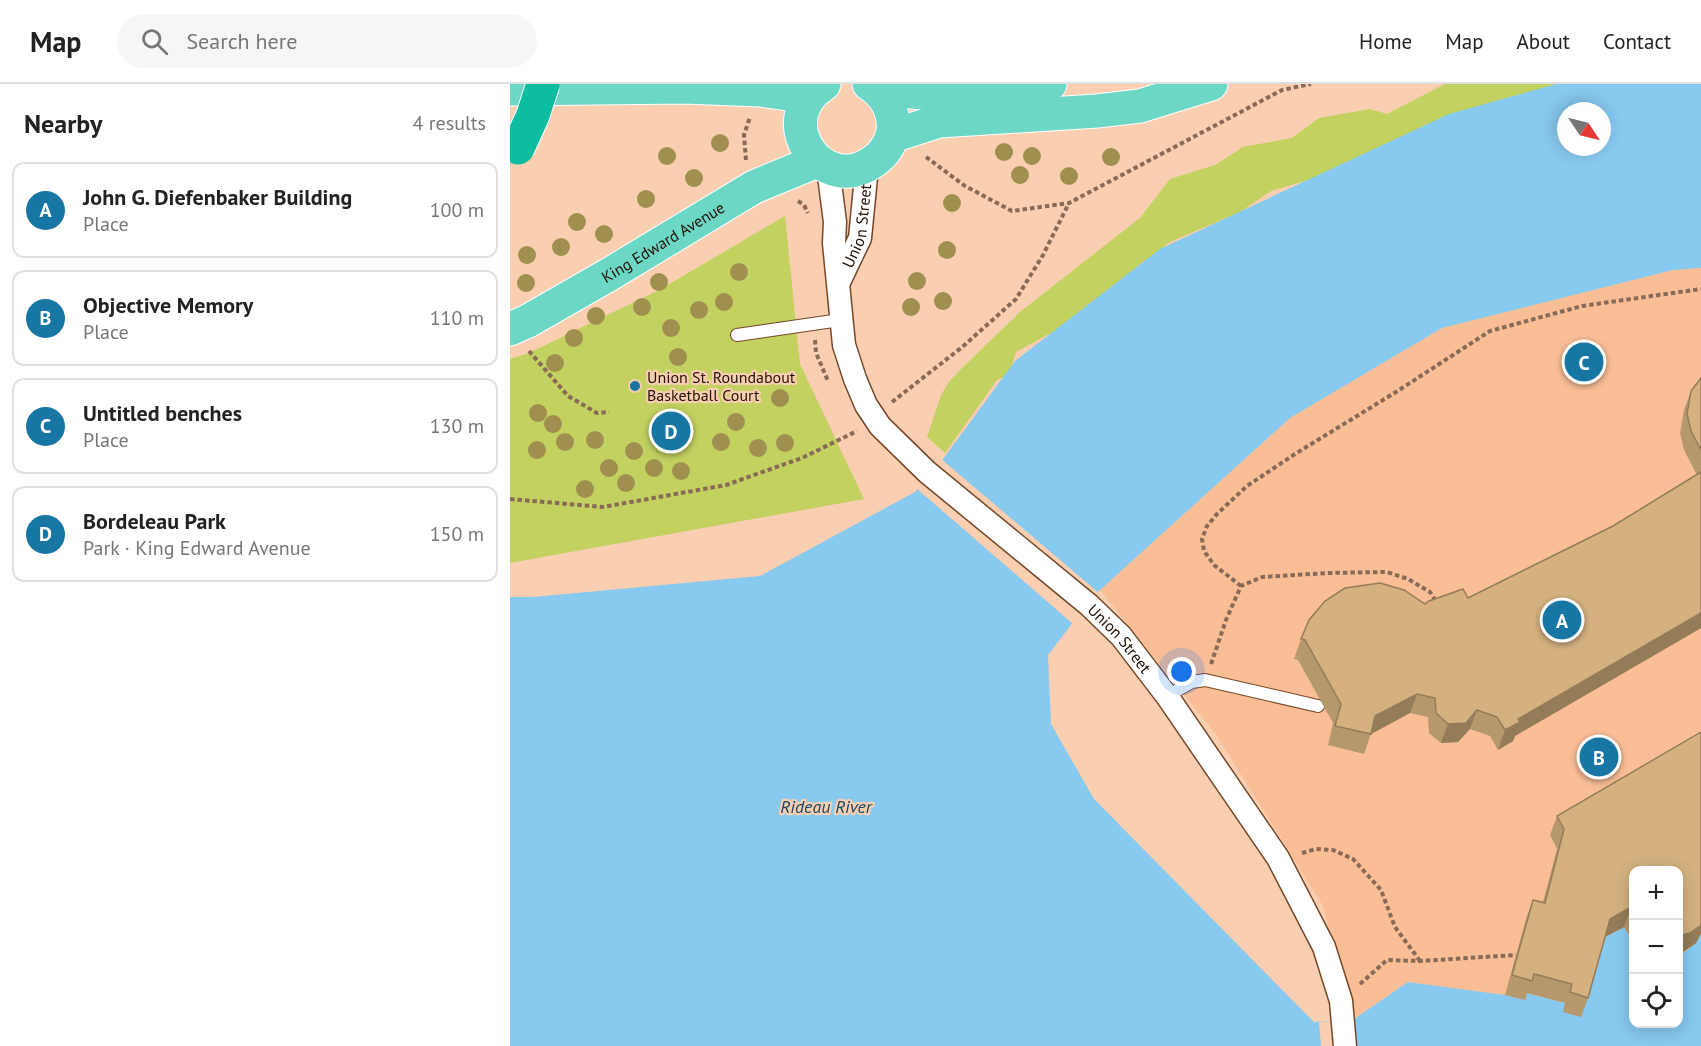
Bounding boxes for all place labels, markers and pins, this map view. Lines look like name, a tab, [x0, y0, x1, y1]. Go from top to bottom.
pin: C	[1564, 340, 1604, 384]
place label: Union St. Roundabout Basketball Court	[647, 367, 796, 405]
marker: Union St. Roundabout Basketball Court	[628, 379, 642, 393]
pin: D	[652, 408, 690, 454]
pin: A	[1542, 598, 1582, 642]
pin: B	[1580, 734, 1618, 780]

